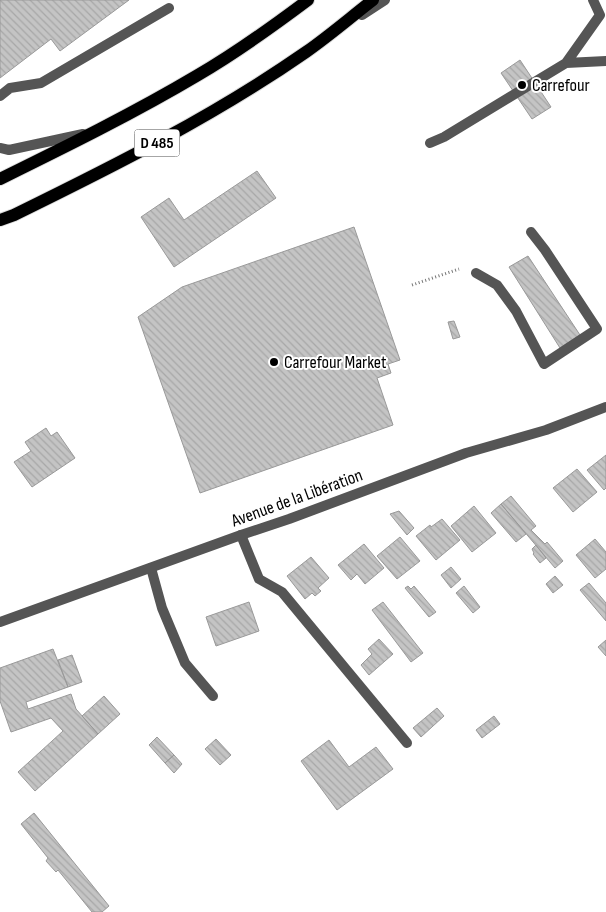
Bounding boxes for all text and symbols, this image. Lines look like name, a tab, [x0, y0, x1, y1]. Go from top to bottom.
place label: Carrefour	[532, 75, 590, 96]
marker: Carrefour	[516, 79, 528, 91]
road number: D 485	[134, 130, 180, 156]
place label: Carrefour Market	[284, 352, 387, 373]
marker: Carrefour Market	[268, 356, 280, 368]
street label: Avenue de la Libération	[228, 465, 366, 532]

